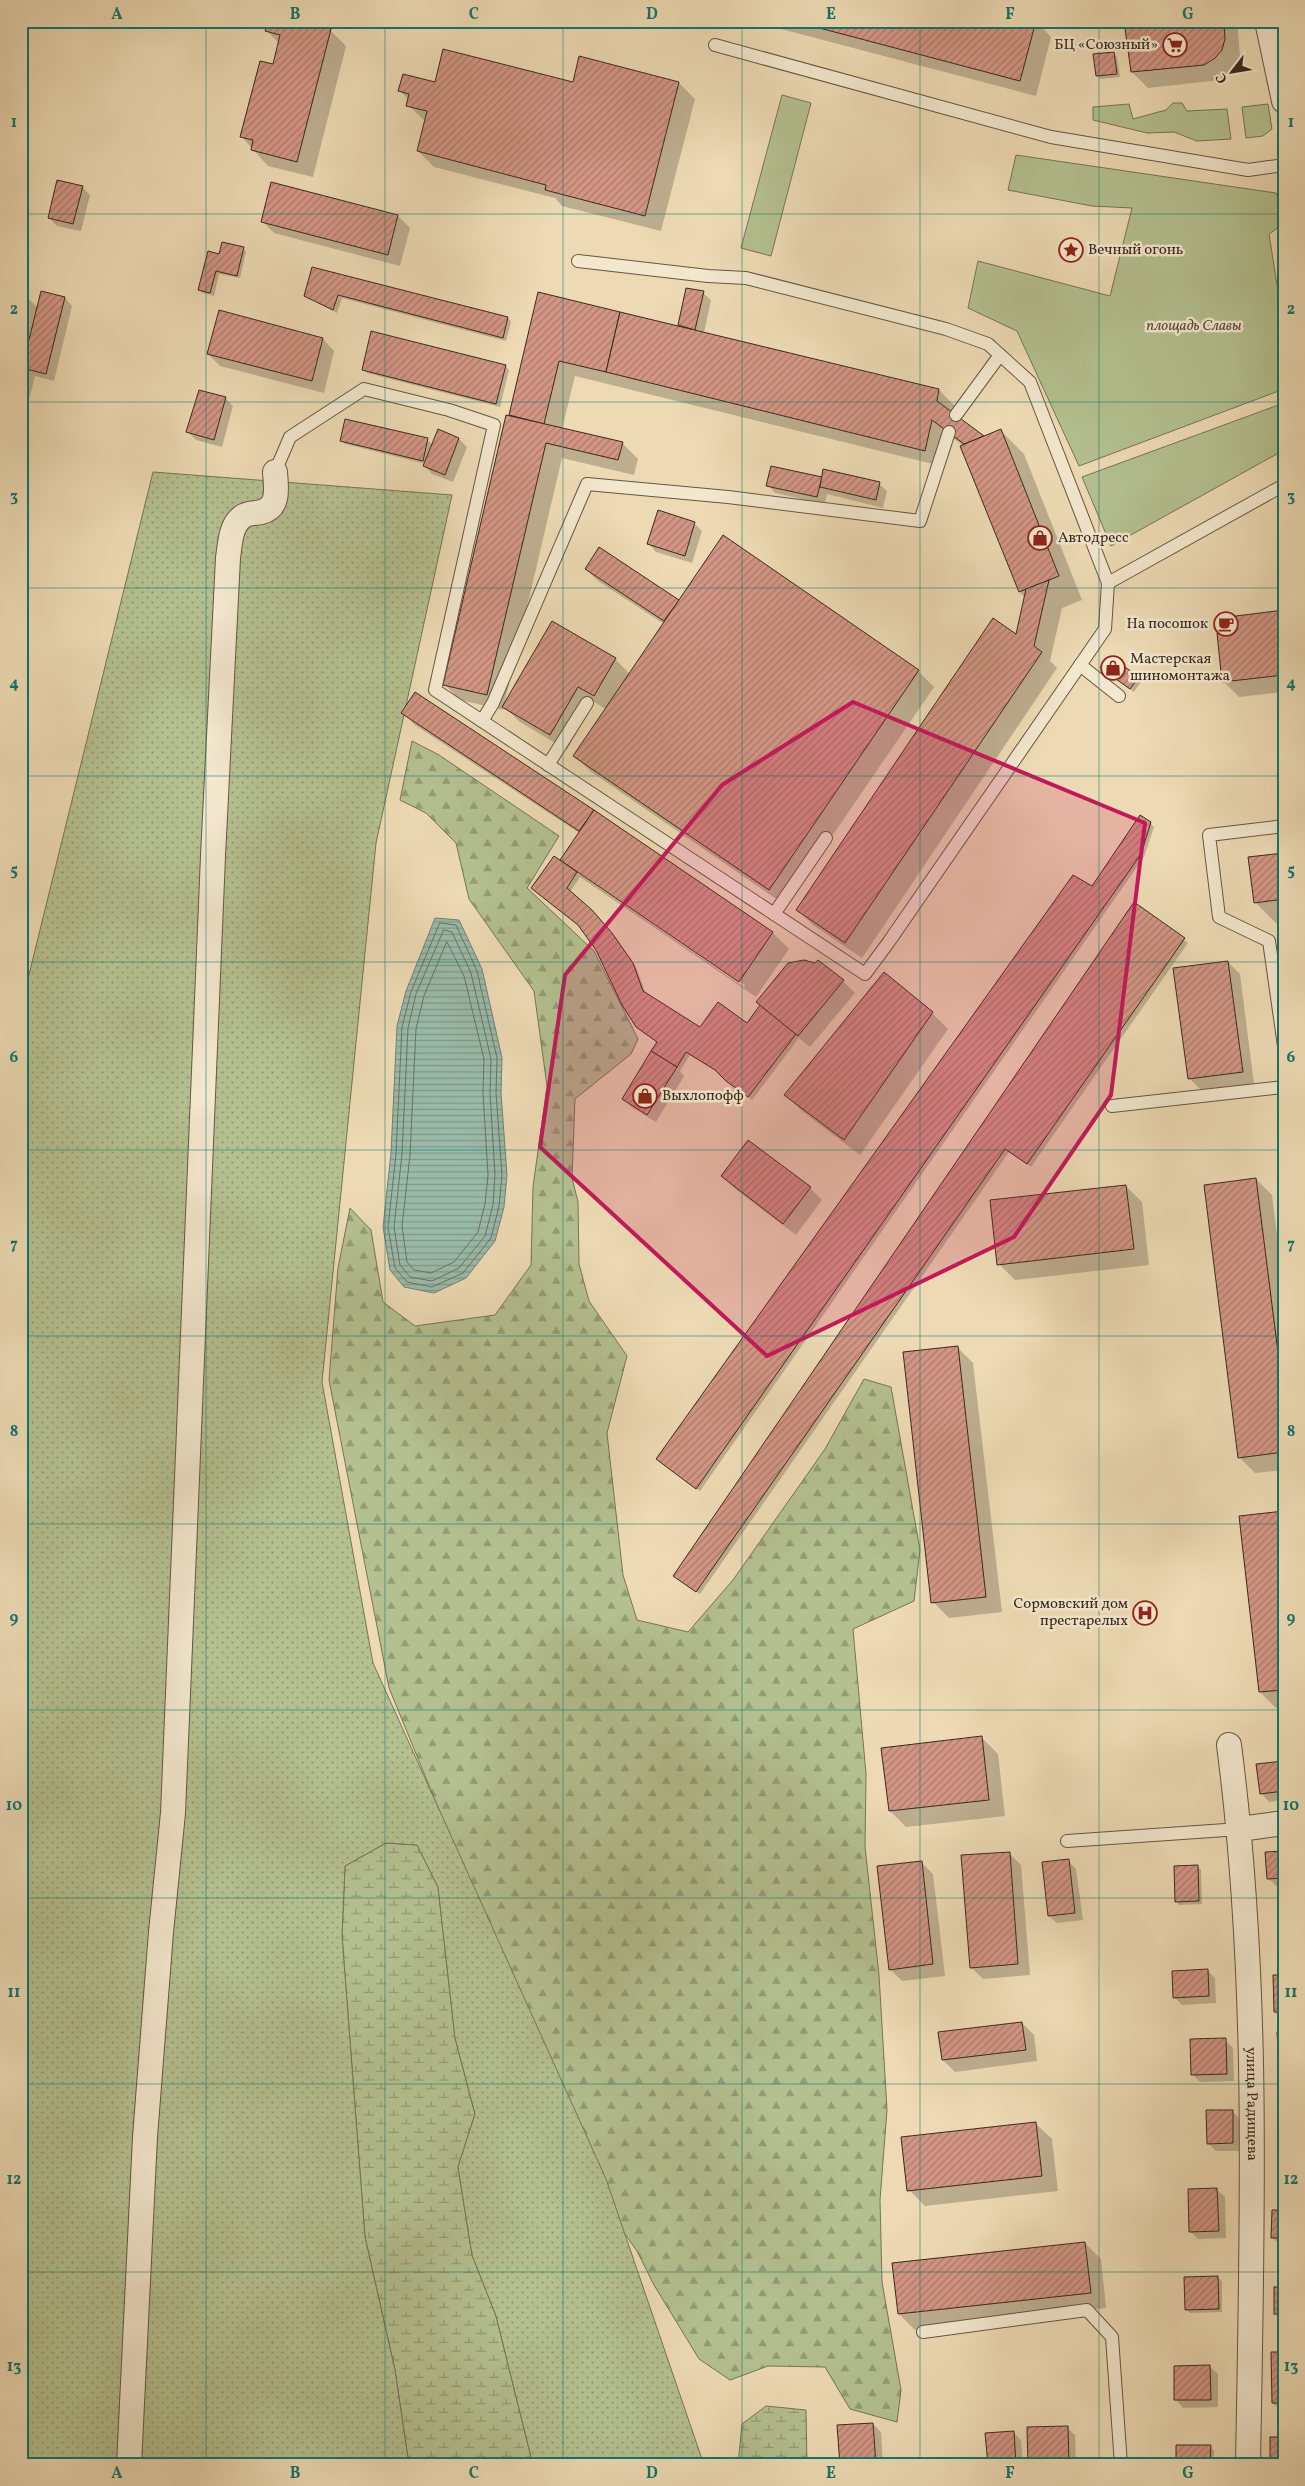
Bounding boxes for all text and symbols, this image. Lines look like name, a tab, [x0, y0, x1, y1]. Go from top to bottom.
text: A	[111, 4, 123, 26]
text: B	[290, 4, 301, 26]
text: C	[469, 4, 479, 26]
text: D	[646, 4, 658, 26]
text: E	[826, 4, 836, 26]
text: F	[1005, 4, 1015, 26]
text: G	[1182, 4, 1194, 26]
supermarket icon: БЦ «Союзный»	[1162, 32, 1188, 58]
place label: БЦ «Союзный»	[1054, 35, 1158, 56]
north arrow	[1208, 48, 1258, 98]
text: С	[1212, 69, 1233, 87]
text: 1	[11, 112, 17, 134]
text: 1	[1288, 112, 1294, 134]
place icon: Вечный огонь	[1058, 237, 1084, 263]
place label: Вечный огонь	[1088, 240, 1183, 261]
text: 2	[10, 299, 18, 321]
text: 2	[1287, 299, 1295, 321]
park label: площадь Славы	[1146, 316, 1242, 337]
text: 3	[10, 486, 18, 508]
text: 3	[1287, 486, 1295, 508]
shop icon: Автодресс	[1027, 525, 1053, 551]
place label: Автодресс	[1058, 528, 1129, 549]
cafe icon: На посошок	[1213, 611, 1239, 637]
place label: На посошок	[1126, 614, 1208, 635]
place label: Мастерская шиномонтажа	[1130, 649, 1230, 687]
shop icon: Мастерская шиномонтажа	[1100, 655, 1126, 681]
text: 4	[9, 673, 19, 695]
text: 4	[1286, 673, 1296, 695]
text: 5	[10, 860, 18, 882]
text: 5	[1287, 860, 1295, 882]
text: 6	[10, 1047, 19, 1069]
text: 6	[1287, 1047, 1296, 1069]
shop icon: Выхлопофф	[632, 1083, 658, 1109]
place label: Выхлопофф	[662, 1086, 744, 1107]
text: 7	[10, 1234, 18, 1256]
text: 7	[1287, 1234, 1295, 1256]
text: 8	[10, 1421, 18, 1443]
text: 8	[1287, 1421, 1295, 1443]
place label: Сормовский дом престарелых	[1014, 1594, 1128, 1632]
hospital icon: Сормовский дом престарелых	[1132, 1600, 1158, 1626]
text: 9	[10, 1608, 19, 1630]
text: 9	[1287, 1608, 1296, 1630]
text: 10	[6, 1795, 22, 1817]
text: 10	[1283, 1795, 1299, 1817]
text: 11	[8, 1982, 20, 2004]
text: 11	[1285, 1982, 1297, 2004]
street label: улица Радищева	[1240, 2047, 1262, 2161]
text: 12	[7, 2169, 21, 2191]
text: 12	[1284, 2169, 1298, 2191]
text: 13	[7, 2356, 21, 2378]
text: 13	[1284, 2356, 1298, 2378]
text: A	[111, 2463, 123, 2485]
text: B	[290, 2463, 301, 2485]
text: C	[469, 2463, 479, 2485]
text: D	[646, 2463, 658, 2485]
text: E	[826, 2463, 836, 2485]
text: F	[1005, 2463, 1015, 2485]
text: G	[1182, 2463, 1194, 2485]

